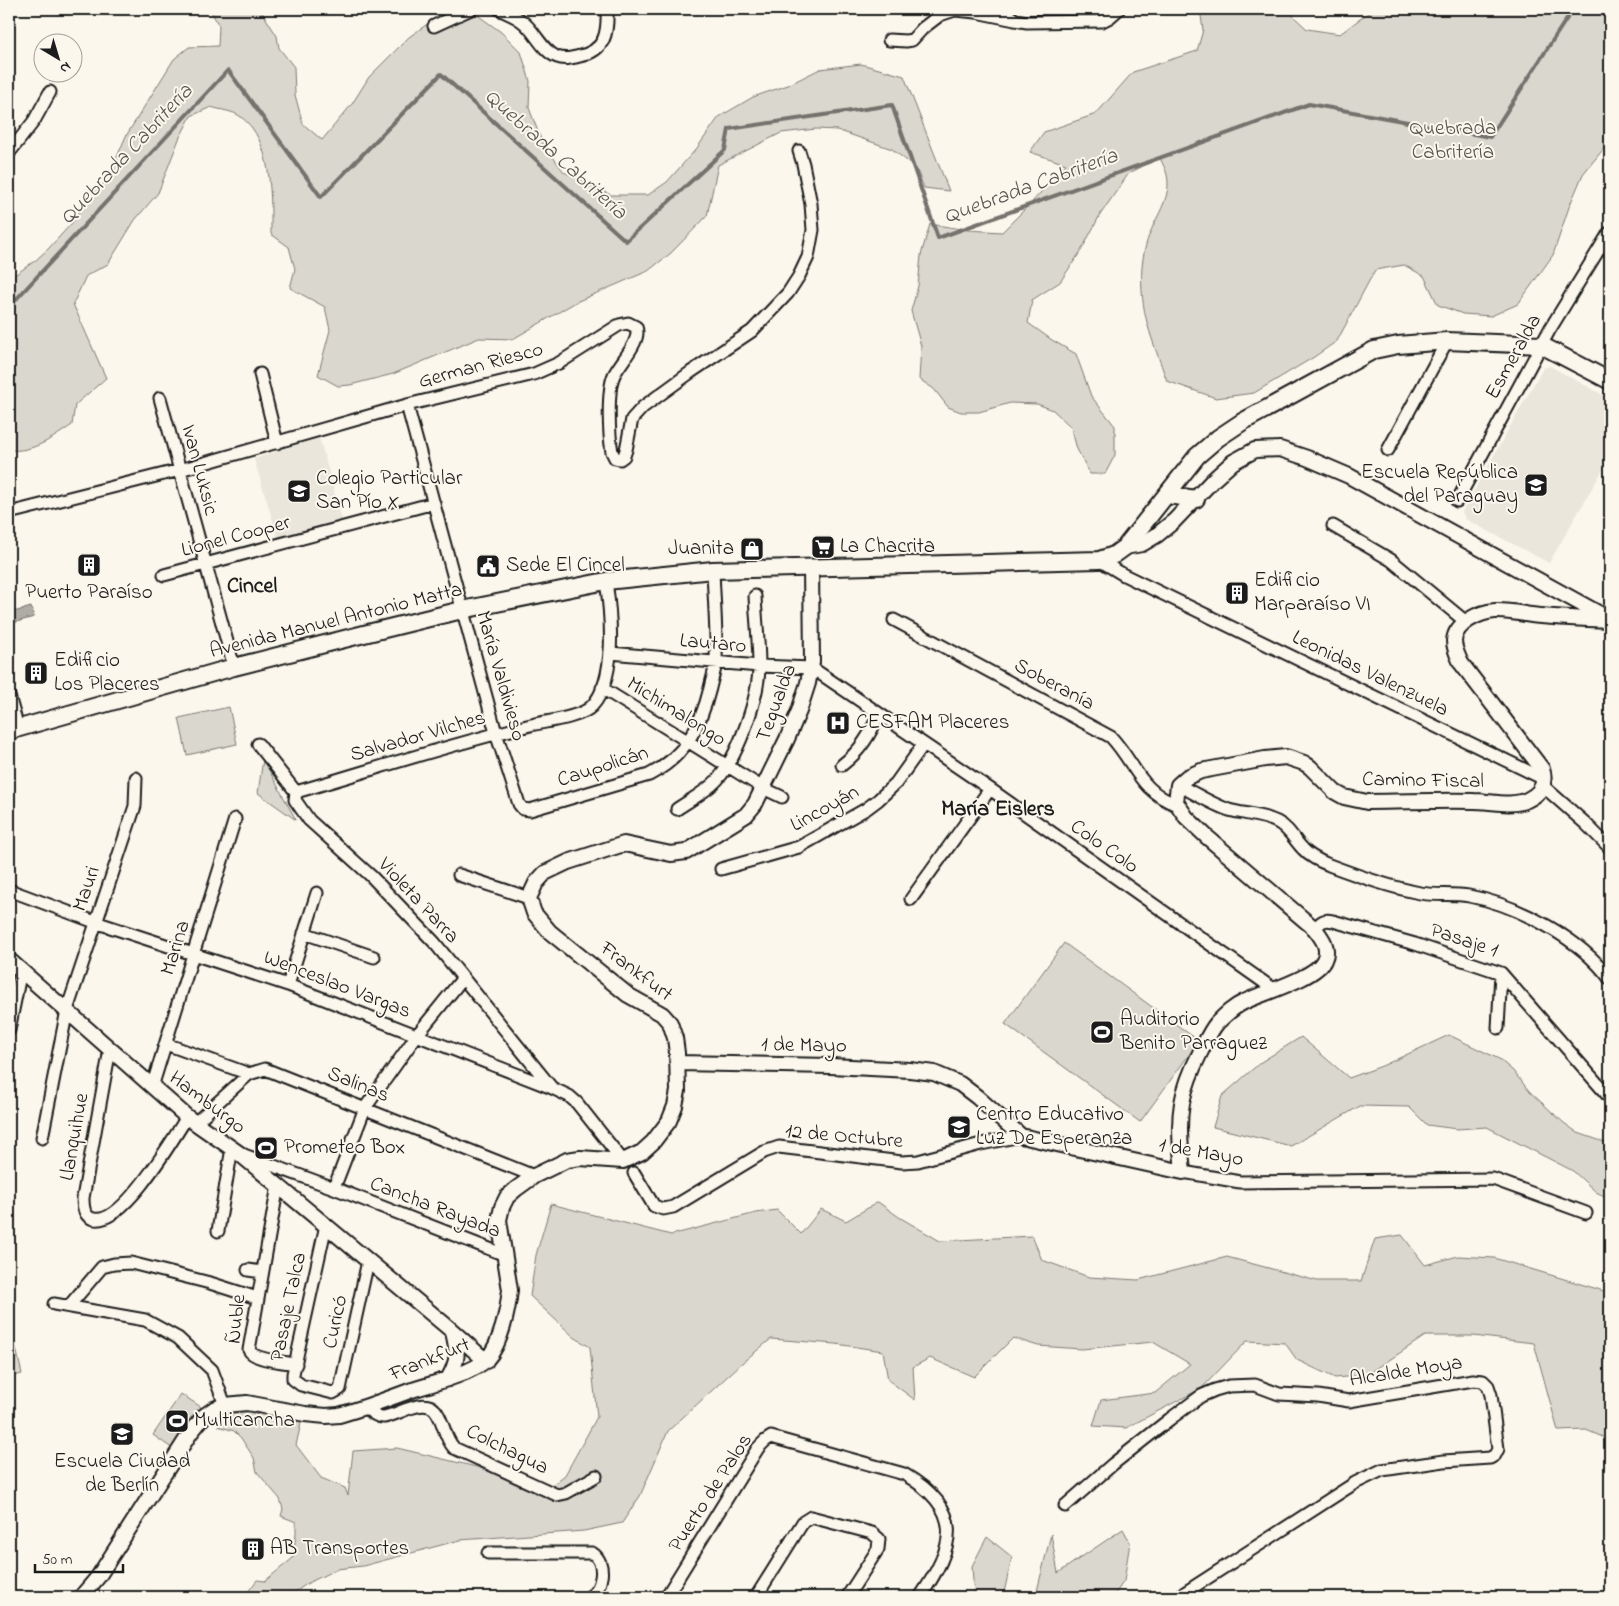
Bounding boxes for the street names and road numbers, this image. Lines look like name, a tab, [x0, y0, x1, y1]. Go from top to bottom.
street label: Esmeralda	[1478, 309, 1550, 405]
street label: German Riesco	[415, 335, 547, 397]
street label: Ivan Luksic	[173, 421, 226, 519]
street label: Lionel Cooper	[178, 508, 294, 566]
street label: Avenida Manuel Antonio Matta	[207, 575, 465, 667]
street label: María Valdivieso	[467, 607, 533, 745]
street label: Leonidas Valenzuela	[1287, 623, 1453, 725]
street label: Lautaro	[678, 626, 748, 662]
street label: Soberanía	[1008, 651, 1100, 719]
street label: Tegualda	[749, 660, 807, 747]
street label: Michimalongo	[619, 669, 732, 756]
street label: Salvador Vilches	[347, 703, 489, 771]
street label: Caupolicán	[554, 738, 652, 796]
street label: Camino Fiscal	[1362, 765, 1484, 797]
street label: Lincoyán	[785, 778, 866, 842]
street label: Colo Colo	[1064, 812, 1145, 882]
street label: Violeta Parra	[369, 850, 466, 951]
street label: Mauri	[65, 862, 109, 916]
street label: Pasaje 1	[1426, 916, 1502, 966]
street label: Marina	[153, 917, 199, 979]
street label: Frankfurt	[592, 934, 679, 1009]
street label: Wenceslao Vargas	[258, 943, 415, 1029]
street label: 1 de Mayo	[761, 1030, 847, 1064]
street label: Salinas	[322, 1059, 394, 1111]
street label: Hamburgo	[161, 1064, 252, 1144]
street label: Llanquihue	[53, 1090, 98, 1183]
street label: 12 de Octubre	[784, 1117, 905, 1157]
street label: 1 de Mayo	[1156, 1131, 1246, 1177]
street label: Cancha Rayada	[364, 1169, 505, 1249]
street label: Pasaje Talca	[263, 1250, 315, 1364]
street label: Ñuble	[219, 1292, 255, 1345]
street label: Curicó	[316, 1292, 356, 1352]
street label: Frankfurt	[384, 1330, 475, 1390]
street label: Alcalde Moya	[1347, 1348, 1465, 1398]
street label: Colchagua	[460, 1417, 553, 1485]
street label: Puerto de Palos	[661, 1428, 761, 1558]

